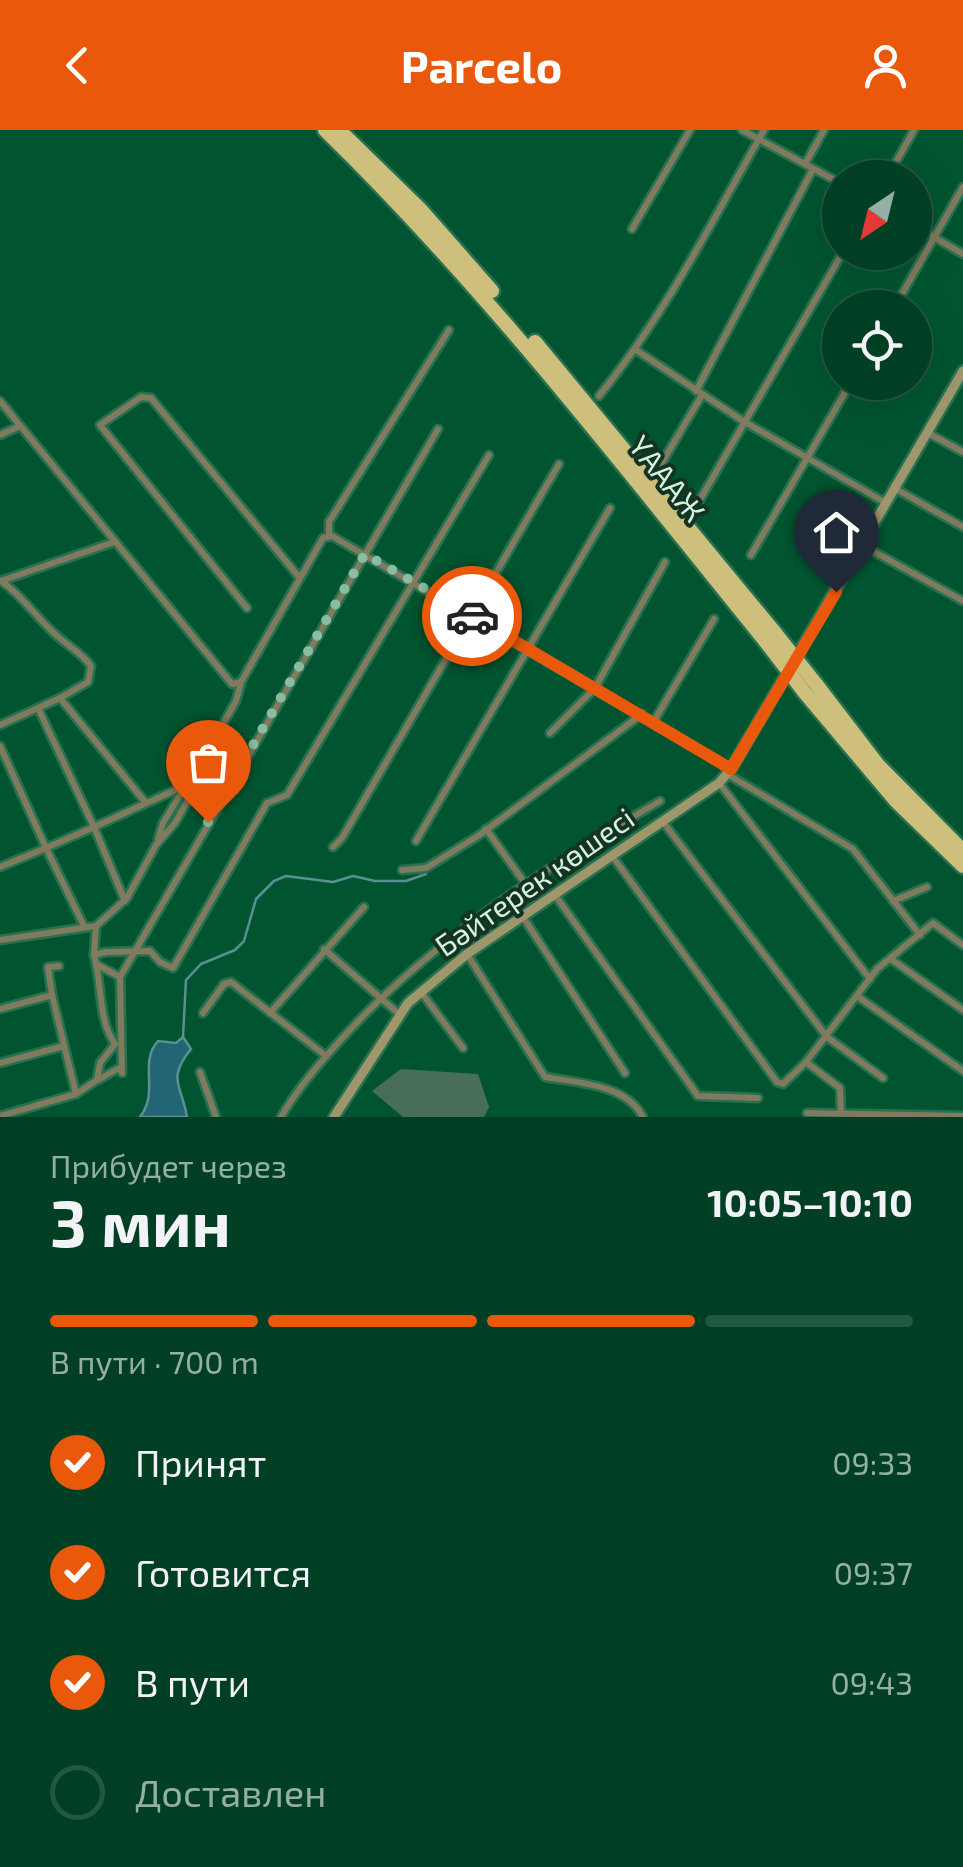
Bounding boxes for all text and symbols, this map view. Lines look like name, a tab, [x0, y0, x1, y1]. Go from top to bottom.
icon: back	[50, 38, 105, 93]
text: Parcelo	[401, 38, 562, 92]
icon: person	[858, 38, 913, 93]
north arrow	[822, 160, 932, 270]
map controls	[822, 160, 932, 400]
button: locate	[822, 290, 932, 400]
street label: ҮАААЖ	[622, 428, 714, 528]
pin	[794, 490, 879, 593]
icon: home	[809, 505, 864, 560]
courier	[422, 566, 522, 666]
icon: car	[445, 589, 500, 644]
pin	[166, 720, 251, 823]
icon: bag	[181, 735, 236, 790]
street label: Бәйтерек көшесі	[428, 799, 640, 963]
text: Прибудет через	[50, 1146, 287, 1184]
text: 10:05–10:10	[707, 1179, 913, 1225]
text: 3 мин	[50, 1182, 231, 1260]
text: В пути · 700 m	[50, 1342, 259, 1380]
icon: check	[50, 1435, 105, 1490]
text: Принят	[135, 1439, 266, 1485]
text: 09:33	[832, 1443, 913, 1481]
icon: check	[50, 1545, 105, 1600]
text: Готовится	[135, 1549, 311, 1595]
text: 09:37	[834, 1553, 913, 1591]
icon: check	[50, 1655, 105, 1710]
text: В пути	[135, 1659, 250, 1705]
text: 09:43	[830, 1663, 913, 1701]
text: Доставлен	[135, 1769, 326, 1815]

